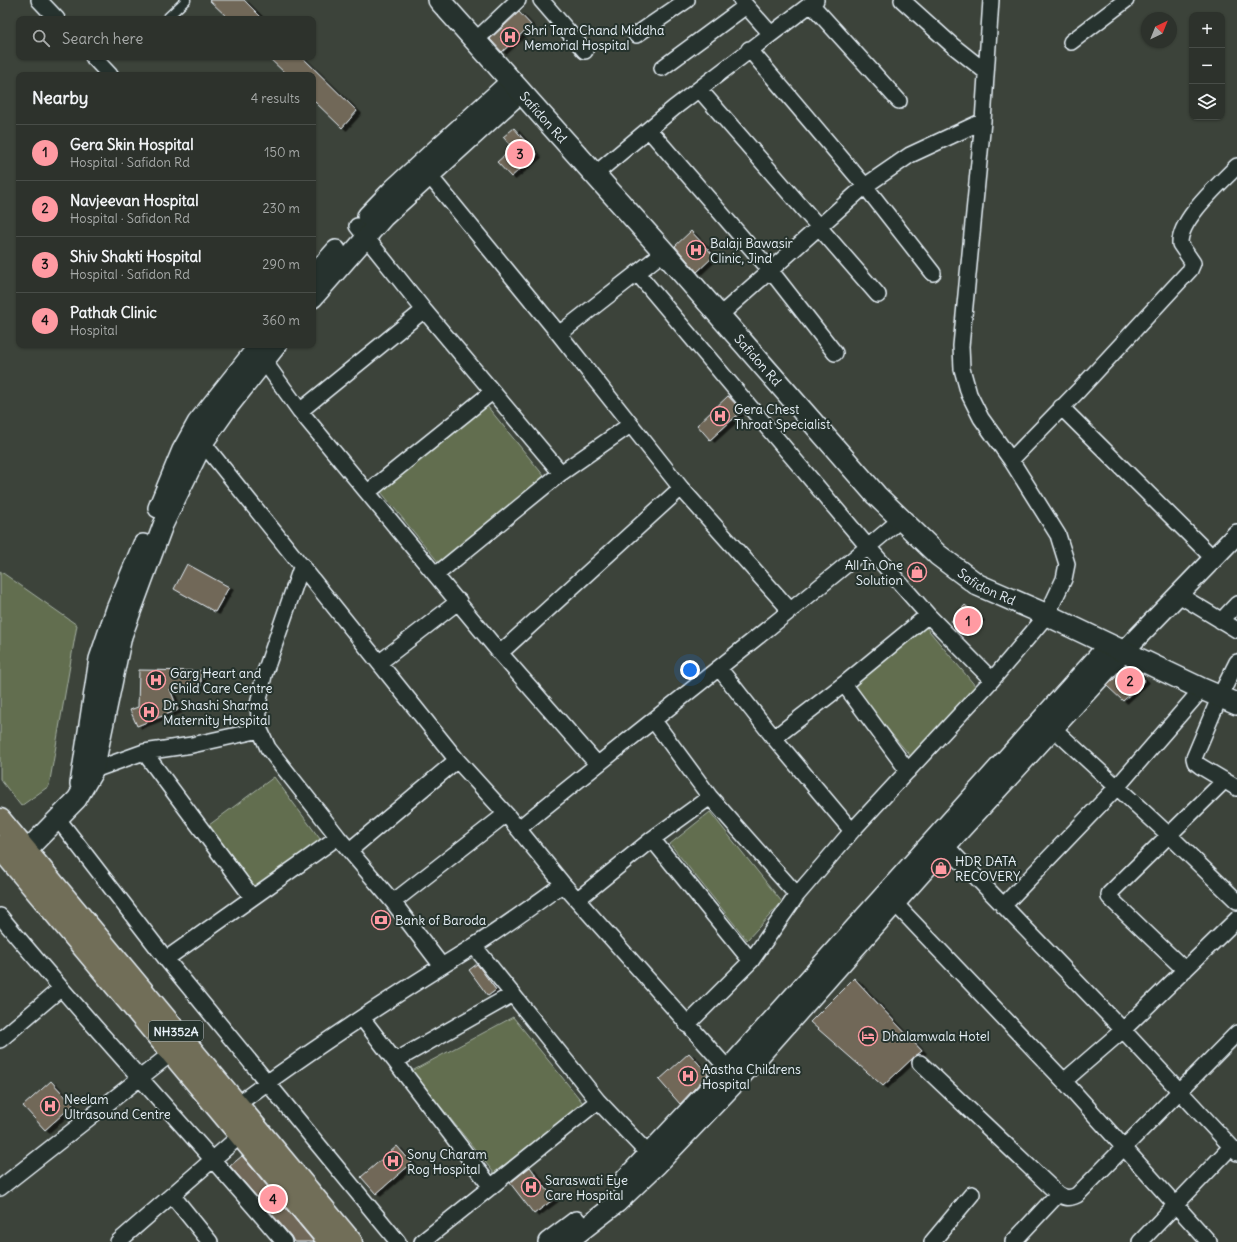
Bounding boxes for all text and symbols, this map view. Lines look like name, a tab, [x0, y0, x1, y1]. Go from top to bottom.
north arrow	[1141, 12, 1177, 48]
map controls	[1189, 12, 1225, 120]
button: +	[1189, 12, 1225, 48]
search box	[16, 16, 316, 60]
place label: Shri Tara Chand Middha Memorial Hospital	[524, 22, 664, 54]
hospital icon: Shri Tara Chand Middha Memorial Hospital	[499, 26, 521, 48]
icon: search	[30, 27, 52, 49]
text: Search here	[62, 29, 143, 48]
button: −	[1189, 48, 1225, 84]
button: layers	[1189, 84, 1225, 120]
text: Nearby	[32, 87, 88, 109]
street label: Safidon Rd	[516, 88, 571, 147]
text: 4 results	[251, 90, 300, 107]
text: Gera Skin Hospital	[70, 135, 194, 154]
pin: 3	[507, 139, 533, 169]
text: 1	[42, 144, 48, 161]
text: 150 m	[264, 144, 300, 161]
text: Hospital · Safidon Rd	[70, 154, 190, 171]
text: Navjeevan Hospital	[70, 191, 199, 210]
text: 2	[41, 200, 49, 217]
text: 230 m	[262, 200, 300, 217]
text: Hospital · Safidon Rd	[70, 210, 190, 227]
place label: Balaji Bawasir Clinic, Jind	[710, 235, 794, 267]
hospital icon: Balaji Bawasir Clinic, Jind	[685, 239, 707, 261]
text: Shiv Shakti Hospital	[70, 247, 201, 266]
text: 3	[41, 256, 49, 273]
text: 290 m	[262, 256, 300, 273]
text: Hospital · Safidon Rd	[70, 266, 190, 283]
text: Pathak Clinic	[70, 303, 157, 322]
text: 4	[41, 312, 49, 329]
text: 360 m	[262, 312, 300, 329]
text: Hospital	[70, 322, 118, 339]
street label: Safidon Rd	[731, 330, 786, 390]
place label: Gera Chest Throat Specialist	[734, 401, 831, 433]
hospital icon: Gera Chest Throat Specialist	[709, 405, 731, 427]
place label: All In One Solution	[845, 557, 903, 589]
shop icon: All In One Solution	[906, 561, 928, 583]
street label: Safidon Rd	[954, 564, 1018, 609]
pin: 1	[955, 606, 981, 636]
your location	[680, 660, 700, 680]
place label: Garg Heart and Child Care Centre	[170, 665, 272, 697]
pin: 2	[1117, 666, 1143, 696]
hospital icon: Garg Heart and Child Care Centre	[145, 669, 167, 691]
place label: Dr Shashi Sharma Maternity Hospital	[163, 697, 270, 729]
hospital icon: Dr Shashi Sharma Maternity Hospital	[138, 701, 160, 723]
place label: HDR DATA RECOVERY	[955, 853, 1020, 885]
shop icon: HDR DATA RECOVERY	[930, 857, 952, 879]
bank icon: Bank of Baroda	[370, 909, 392, 931]
place label: Bank of Baroda	[395, 912, 486, 929]
road number: NH352A	[149, 1021, 203, 1041]
hotel icon: Dhalamwala Hotel	[857, 1025, 879, 1047]
place label: Dhalamwala Hotel	[882, 1028, 990, 1045]
place label: Aastha Childrens Hospital	[702, 1061, 801, 1093]
hospital icon: Aastha Childrens Hospital	[677, 1065, 699, 1087]
place label: Neelam Ultrasound Centre	[64, 1091, 171, 1123]
hospital icon: Neelam Ultrasound Centre	[39, 1095, 61, 1117]
place label: Sony Charam Rog Hospital	[407, 1146, 487, 1178]
hospital icon: Sony Charam Rog Hospital	[382, 1150, 404, 1172]
place label: Saraswati Eye Care Hospital	[545, 1172, 628, 1204]
hospital icon: Saraswati Eye Care Hospital	[520, 1176, 542, 1198]
pin: 4	[260, 1184, 286, 1214]

